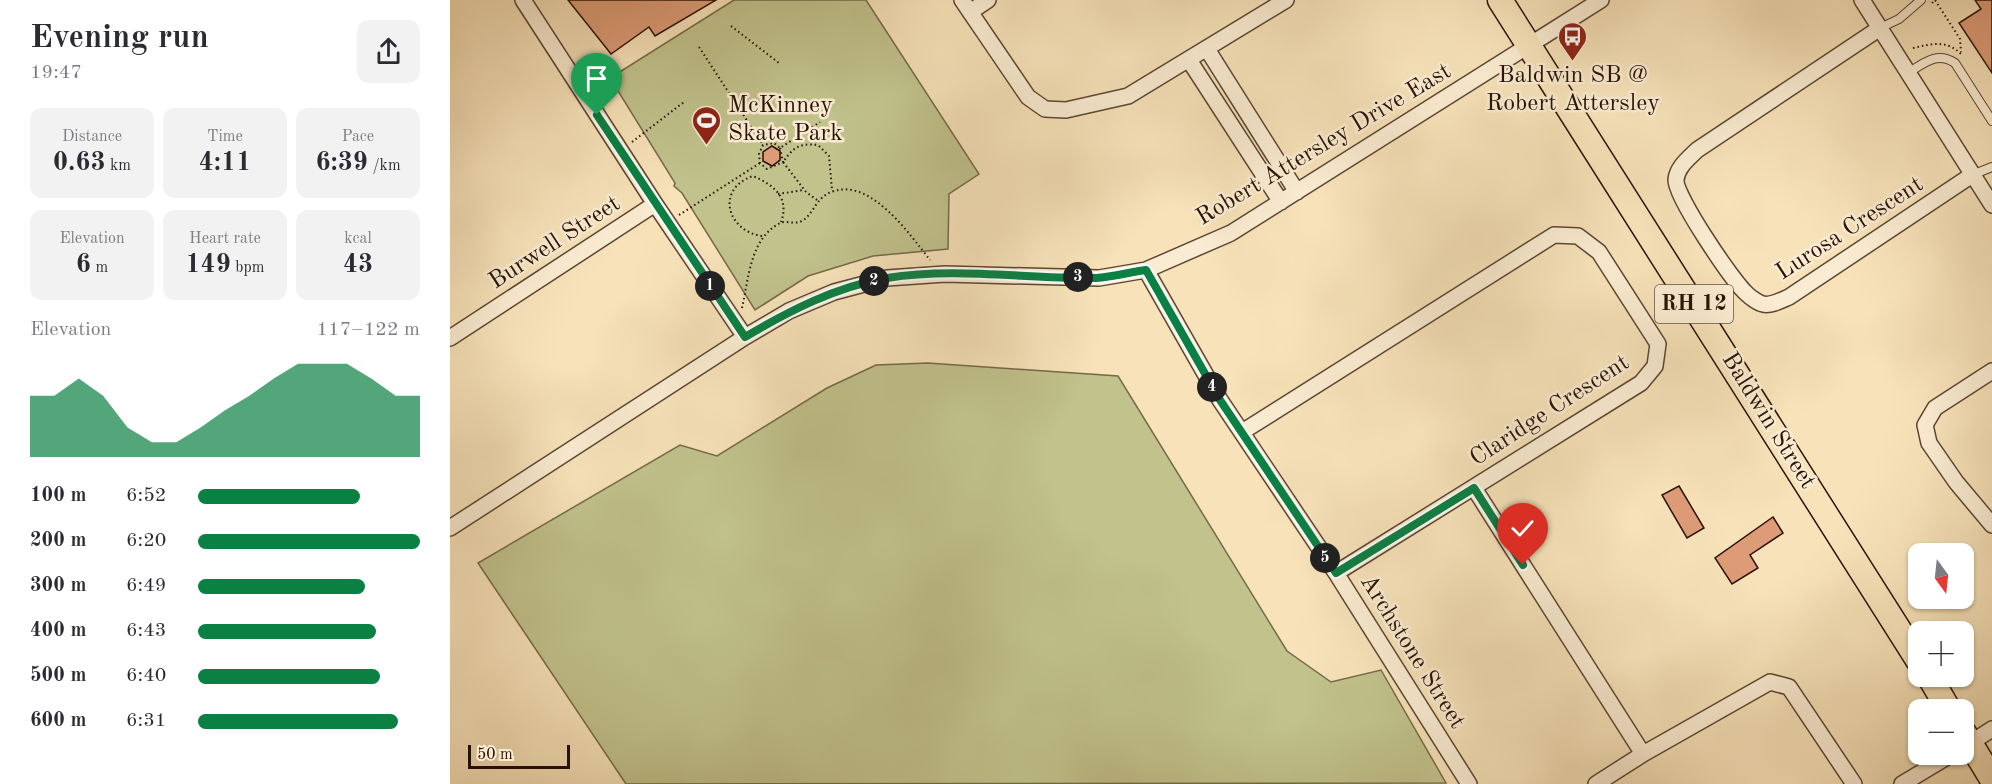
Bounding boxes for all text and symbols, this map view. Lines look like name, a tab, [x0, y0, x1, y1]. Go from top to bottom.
button: share	[357, 20, 420, 83]
bus stop icon: Baldwin SB @ Robert Attersley	[1557, 20, 1589, 62]
text: Evening run	[30, 22, 209, 55]
pin	[571, 53, 622, 115]
street label: Robert Attersley Drive East	[1193, 59, 1455, 231]
icon: arrive	[580, 62, 613, 95]
text: 19:47	[30, 63, 82, 83]
place label: Baldwin SB @ Robert Attersley	[1486, 64, 1660, 116]
place label: McKinney Skate Park	[728, 94, 843, 146]
sports icon: McKinney Skate Park	[691, 104, 723, 146]
text: Distance	[62, 129, 122, 145]
text: Time	[207, 129, 243, 145]
text: Pace	[342, 129, 374, 145]
text: 0.63	[53, 150, 106, 176]
text: 4:11	[199, 150, 251, 176]
text: 6:39	[315, 150, 368, 176]
text: km	[106, 158, 131, 174]
text: /km	[368, 158, 401, 174]
street label: Lurosa Crescent	[1772, 173, 1928, 285]
street label: Burwell Street	[485, 192, 625, 294]
text: Elevation	[59, 231, 125, 247]
text: Heart rate	[189, 231, 261, 247]
text: kcal	[344, 231, 372, 247]
text: 6	[76, 252, 91, 278]
text: 149	[186, 252, 231, 278]
text: 43	[343, 252, 373, 278]
text: m	[91, 260, 108, 276]
text: bpm	[231, 260, 264, 276]
pin: 3	[1063, 262, 1093, 292]
pin: 2	[859, 266, 889, 296]
text: 3	[1073, 269, 1083, 285]
pin: 1	[695, 271, 725, 301]
text: 2	[869, 273, 879, 289]
text: 1	[705, 278, 715, 294]
road number: RH 12	[1655, 285, 1733, 323]
text: Elevation	[30, 320, 111, 340]
text: 117–122 m	[317, 320, 420, 340]
street label: Baldwin Street	[1717, 349, 1819, 493]
street label: Claridge Crescent	[1466, 351, 1634, 471]
pin: 4	[1197, 372, 1227, 402]
text: 4	[1207, 379, 1217, 395]
text: 100 m	[30, 486, 86, 506]
text: 6:52	[126, 486, 166, 506]
pin	[1497, 503, 1548, 565]
icon: check	[1506, 512, 1539, 545]
text: 200 m	[30, 531, 86, 551]
text: 6:20	[126, 531, 166, 551]
pin: 5	[1310, 543, 1340, 573]
north arrow	[1908, 543, 1974, 609]
map controls	[1908, 543, 1974, 765]
text: 5	[1320, 550, 1330, 566]
street label: Archstone Street	[1355, 571, 1469, 733]
text: 300 m	[30, 576, 86, 596]
text: 6:49	[126, 576, 166, 596]
text: 400 m	[30, 621, 86, 641]
text: 6:43	[126, 621, 166, 641]
button: +	[1908, 621, 1974, 687]
text: 500 m	[30, 666, 86, 686]
text: 6:40	[126, 666, 166, 686]
button: −	[1908, 699, 1974, 765]
text: 600 m	[30, 711, 86, 731]
text: 6:31	[126, 711, 166, 731]
scale bar	[468, 742, 570, 770]
text: 50 m	[477, 747, 513, 763]

